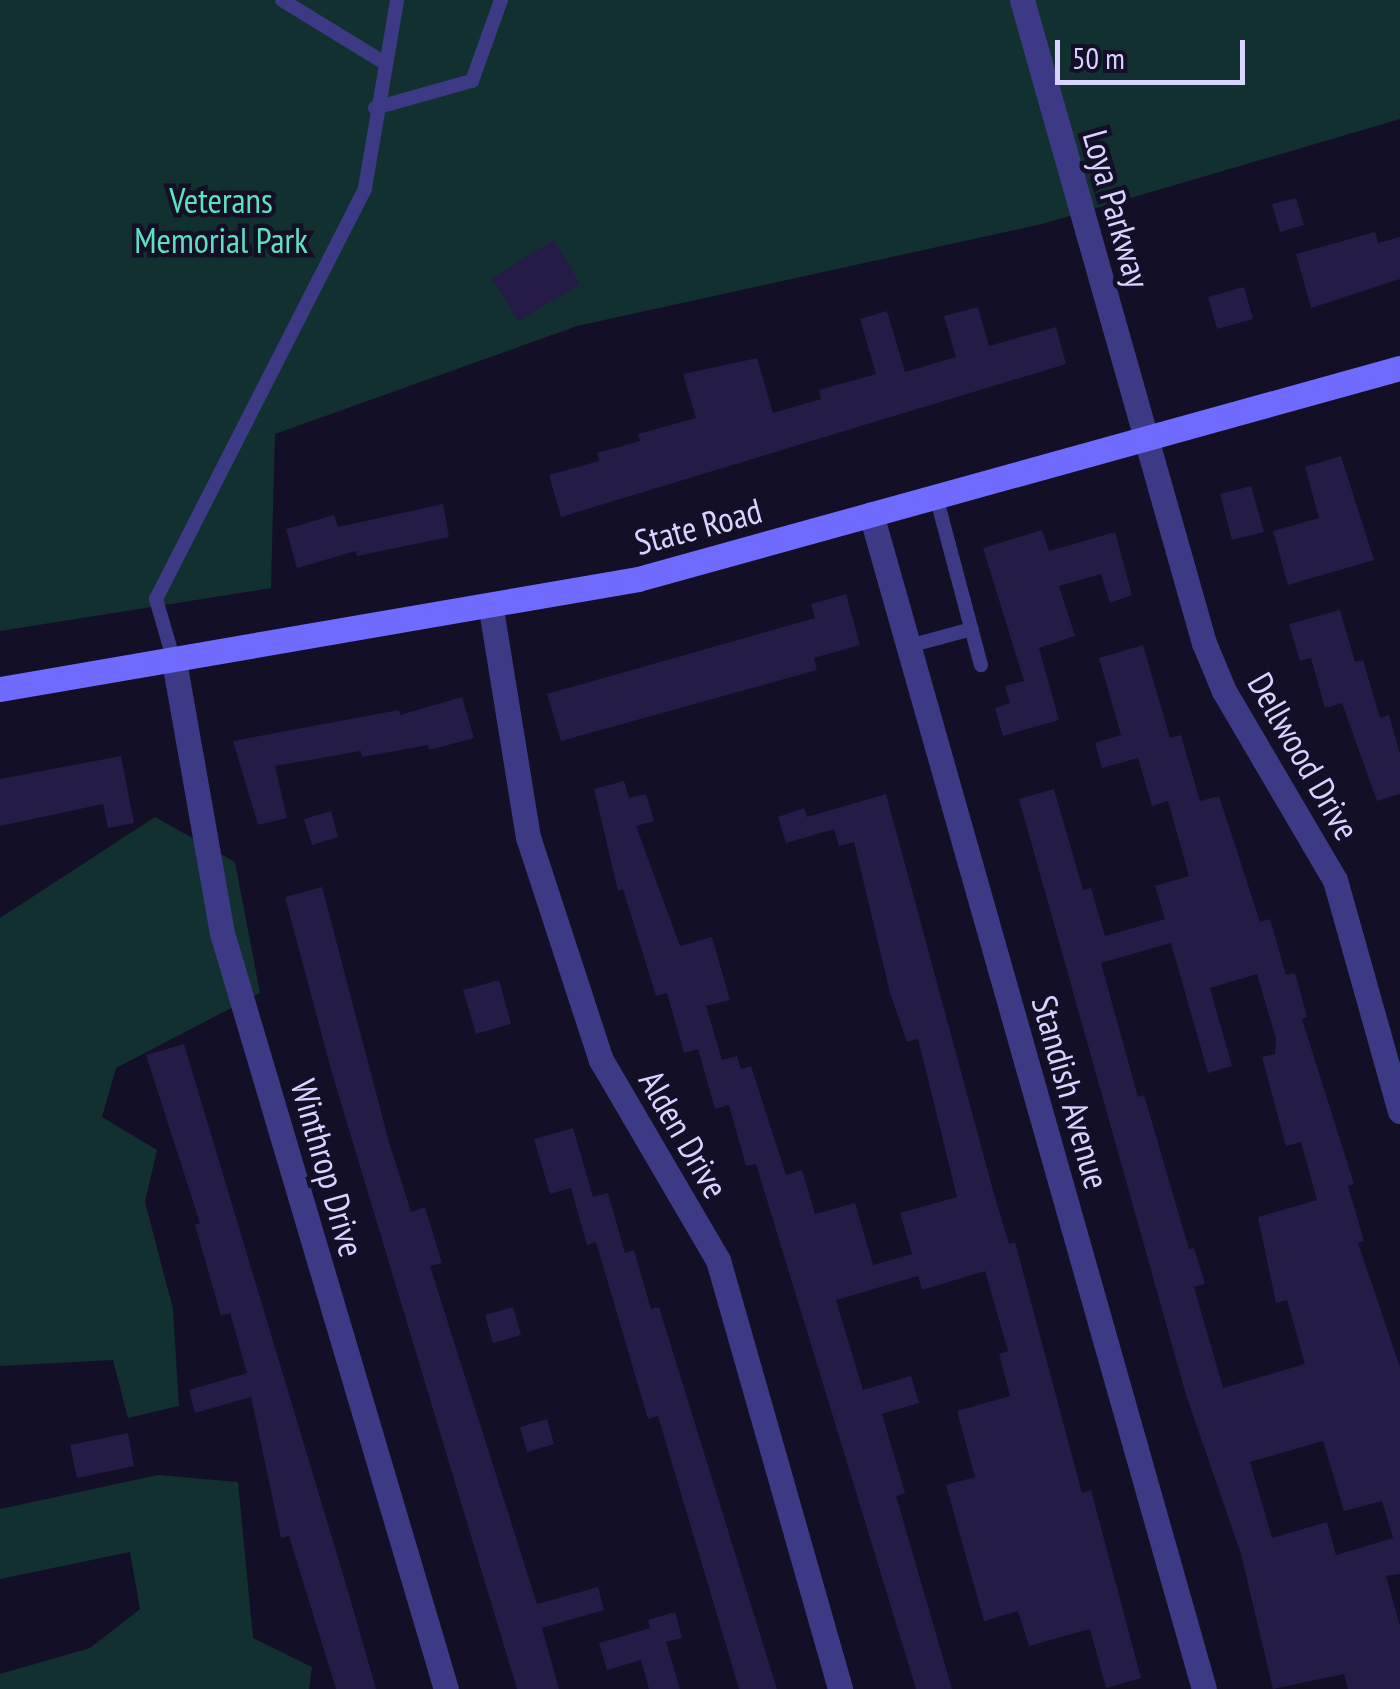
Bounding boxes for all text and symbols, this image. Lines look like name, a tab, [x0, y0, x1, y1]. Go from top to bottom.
scale bar	[1060, 20, 1250, 82]
text: 50 m	[1072, 38, 1125, 77]
street label: Loya Parkway	[1074, 125, 1160, 293]
park label: Veterans Memorial Park	[134, 179, 308, 261]
street label: State Road	[630, 489, 766, 563]
street label: Dellwood Drive	[1239, 665, 1369, 847]
street label: Standish Avenue	[1023, 990, 1119, 1194]
street label: Alden Drive	[631, 1063, 737, 1205]
street label: Winthrop Drive	[283, 1075, 373, 1261]

